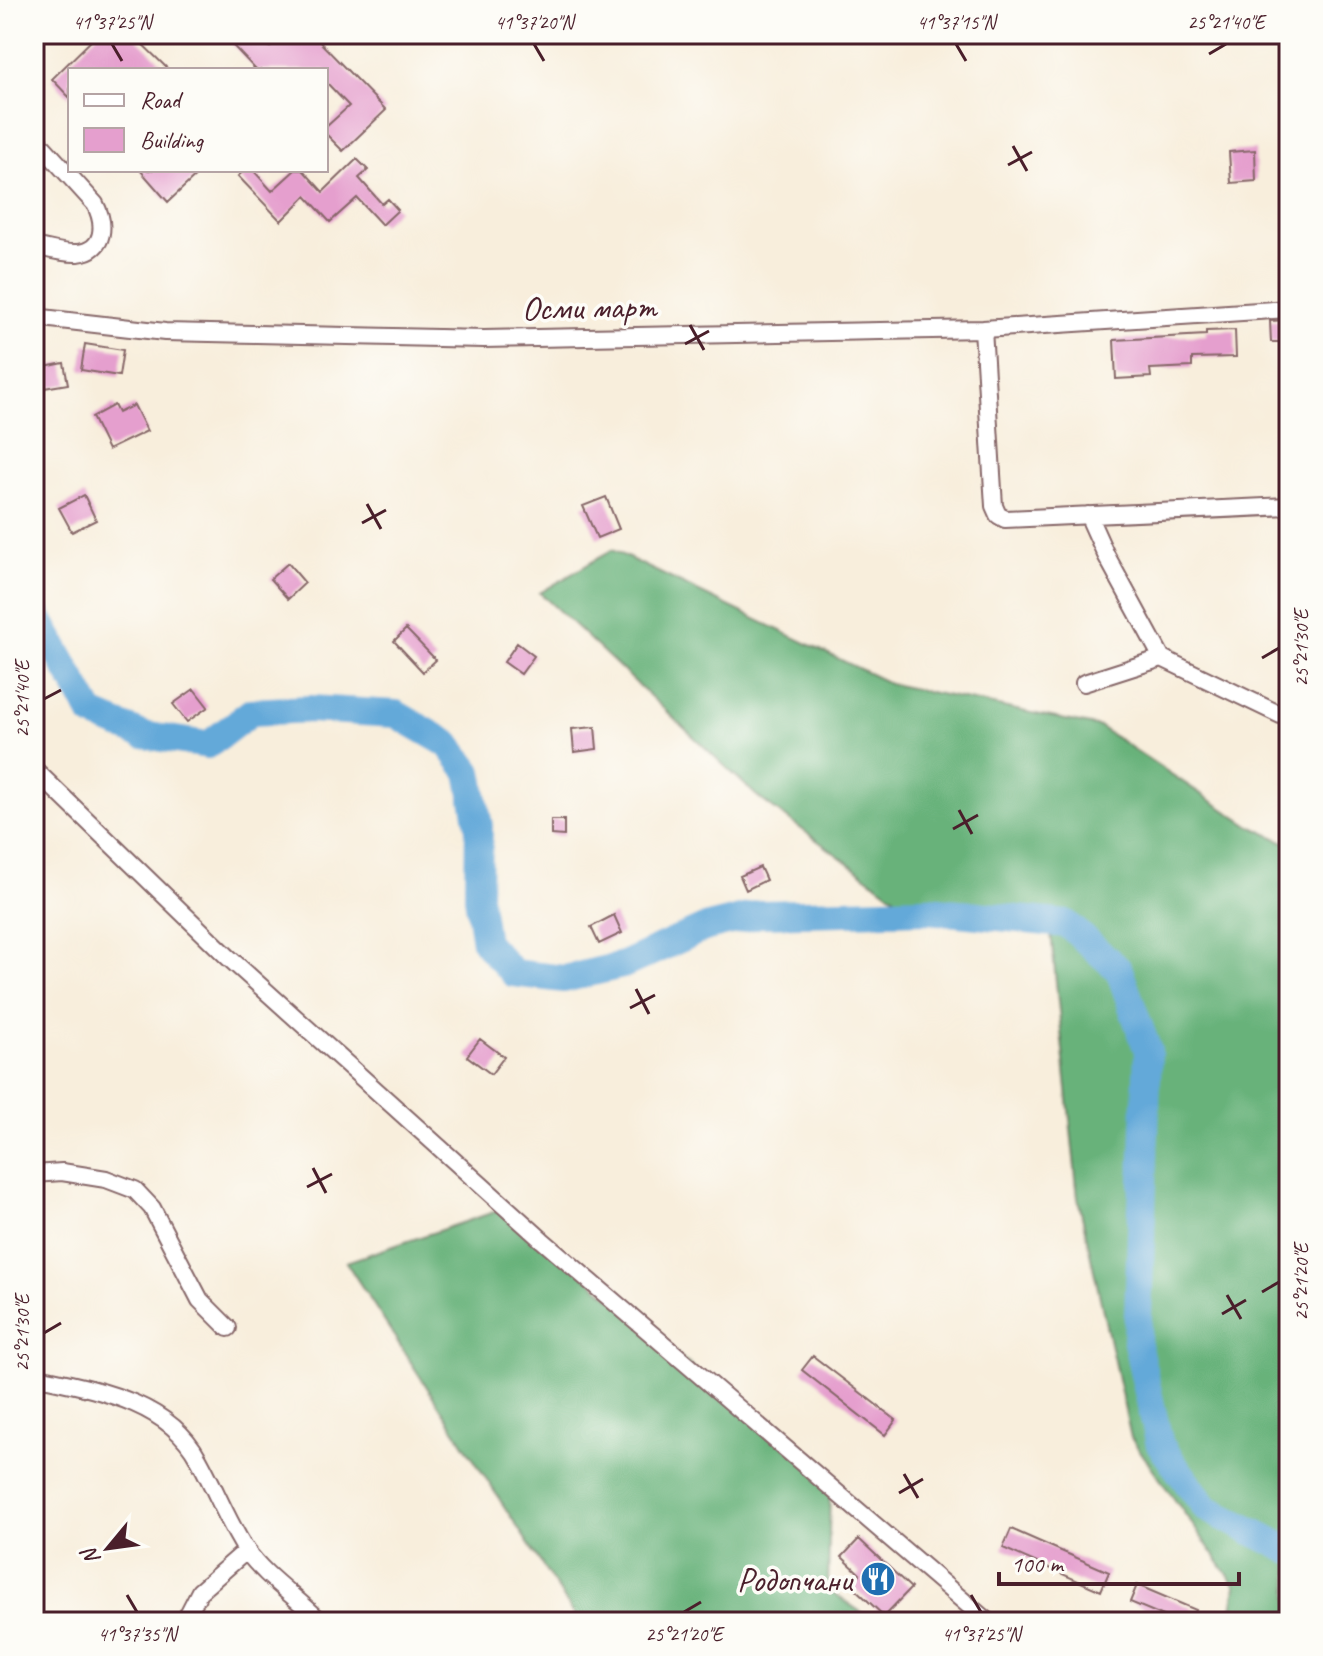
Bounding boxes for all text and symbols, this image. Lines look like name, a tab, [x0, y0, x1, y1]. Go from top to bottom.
text: 41°37'25"N	[73, 10, 154, 35]
text: 41°37'20"N	[495, 10, 576, 35]
text: 41°37'15"N	[917, 10, 998, 35]
text: 25°21'40"E	[1187, 10, 1267, 35]
legend	[68, 68, 328, 172]
text: Road	[140, 85, 184, 115]
text: Building	[140, 125, 205, 155]
street label: Осми март	[521, 284, 659, 330]
text: 25°21'30"E	[1289, 607, 1314, 687]
text: 25°21'40"E	[10, 658, 35, 738]
text: 25°21'20"E	[1289, 1241, 1314, 1321]
text: 25°21'30"E	[10, 1292, 35, 1372]
north arrow	[68, 1508, 148, 1588]
scale bar	[999, 1536, 1239, 1586]
text: N	[74, 1542, 107, 1570]
text: 100 m	[1011, 1549, 1065, 1579]
place label: Родопчани	[737, 1558, 854, 1601]
restaurant icon: Родопчани	[859, 1560, 897, 1598]
text: 41°37'35"N	[98, 1622, 179, 1647]
text: 25°21'20"E	[645, 1622, 725, 1647]
text: 41°37'25"N	[942, 1622, 1023, 1647]

